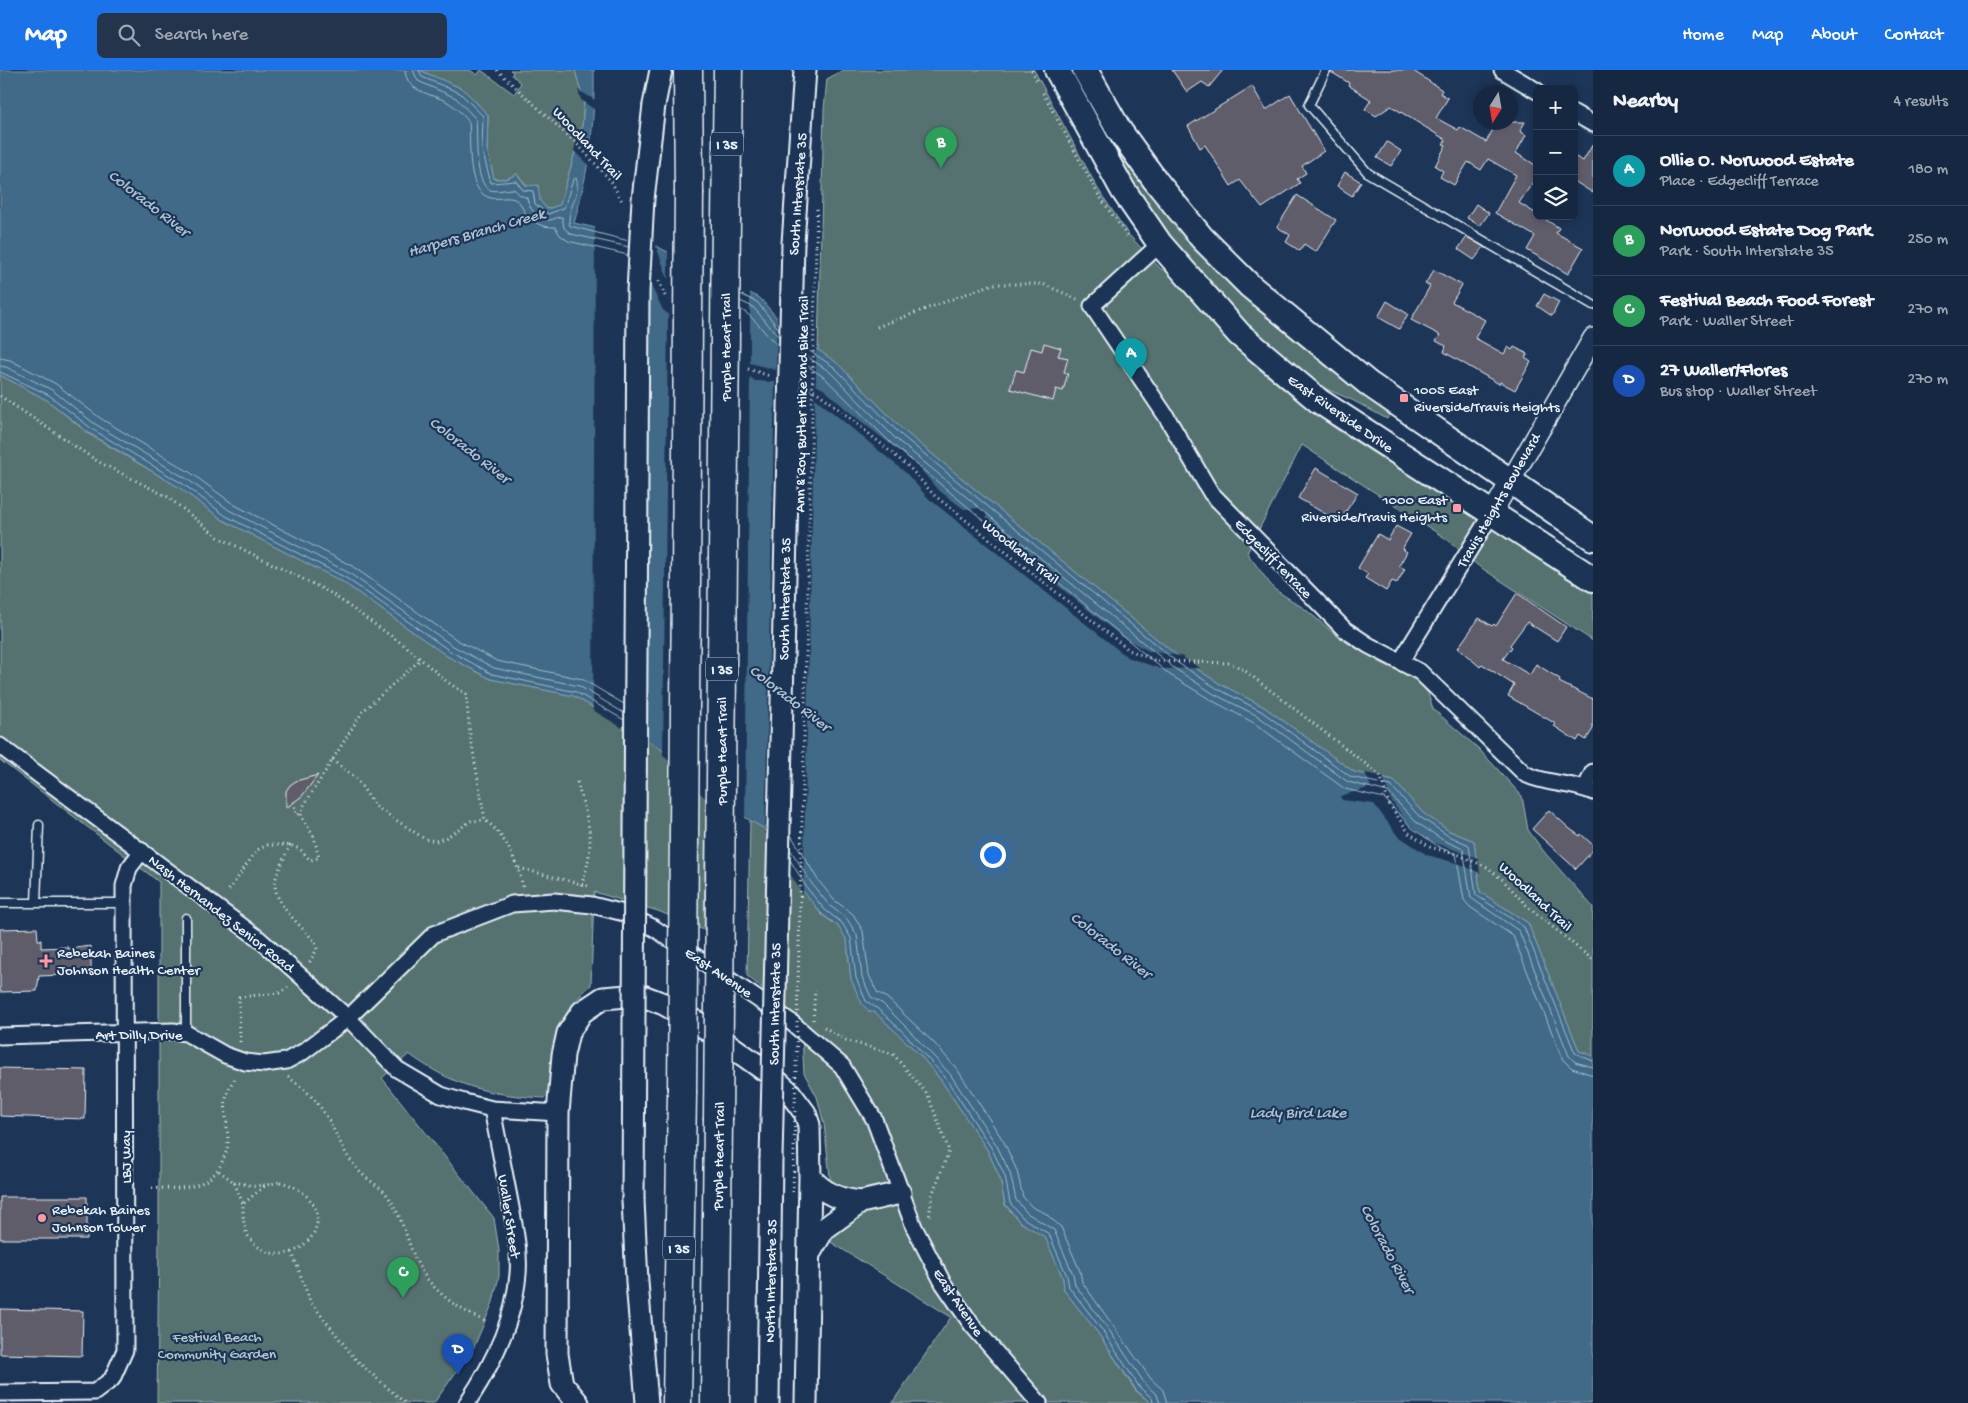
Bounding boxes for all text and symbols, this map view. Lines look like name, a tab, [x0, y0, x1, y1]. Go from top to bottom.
search box	[97, 13, 447, 58]
text: Map	[25, 21, 67, 50]
icon: search	[115, 21, 143, 49]
text: Search here	[155, 24, 248, 47]
text: Home	[1682, 25, 1724, 46]
text: Map	[1752, 25, 1783, 46]
text: About	[1811, 25, 1857, 46]
text: Contact	[1885, 25, 1943, 46]
north arrow	[1473, 85, 1518, 130]
map controls	[1533, 85, 1578, 220]
button: +	[1533, 85, 1578, 130]
text: Nearby	[1613, 90, 1678, 115]
text: 4 results	[1893, 93, 1948, 112]
street label: Woodland Trail	[548, 104, 625, 185]
pin: B	[925, 127, 957, 168]
button: −	[1533, 130, 1578, 175]
road number: I 35	[711, 132, 743, 156]
street label: South Interstate 35	[786, 132, 812, 256]
text: Ollie O. Norwood Estate	[1660, 150, 1854, 173]
text: A	[1624, 161, 1634, 180]
text: 180 m	[1909, 161, 1948, 180]
water label: Colorado River	[104, 167, 195, 244]
text: Place · Edgecliff Terrace	[1660, 173, 1819, 192]
button: layers	[1533, 175, 1578, 220]
water label: Harpers Branch Creek	[406, 205, 549, 263]
text: Norwood Estate Dog Park	[1660, 220, 1872, 243]
text: B	[1625, 231, 1633, 250]
text: 250 m	[1908, 231, 1948, 250]
text: Park · South Interstate 35	[1660, 243, 1834, 262]
text: Festival Beach Food Forest	[1660, 290, 1873, 313]
street label: Purple Heart Trail	[718, 293, 736, 402]
street label: Ann & Roy Butler Hike and Bike Trail	[792, 295, 814, 513]
text: C	[1625, 301, 1633, 320]
text: 270 m	[1908, 301, 1948, 320]
text: Park · Waller Street	[1660, 313, 1793, 332]
pin: A	[1115, 338, 1147, 379]
text: 27 Waller/Flores	[1660, 360, 1787, 383]
street label: East Riverside Drive	[1283, 371, 1397, 458]
text: D	[1624, 371, 1634, 390]
text: 270 m	[1908, 371, 1948, 390]
place label: 1005 East Riverside/Travis Heights	[1413, 382, 1560, 417]
text: Bus stop · Waller Street	[1660, 383, 1816, 402]
marker: 1005 East Riverside/Travis Heights	[1398, 392, 1410, 404]
water label: Colorado River	[425, 414, 516, 491]
street label: Travis Heights Boulevard	[1453, 430, 1546, 572]
place label: 1000 East Riverside/Travis Heights	[1301, 492, 1449, 527]
marker: 1000 East Riverside/Travis Heights	[1451, 502, 1463, 514]
street label: Woodland Trail	[977, 516, 1062, 589]
street label: Edgecliff Terrace	[1230, 516, 1315, 603]
street label: South Interstate 35	[776, 538, 796, 660]
road number: I 35	[706, 658, 738, 680]
water label: Colorado River	[745, 662, 836, 739]
street label: Purple Heart Trail	[714, 697, 732, 806]
your location	[980, 842, 1006, 868]
street label: Nash Hernandez Senior Road	[144, 852, 298, 978]
street label: Woodland Trail	[1494, 859, 1575, 936]
water label: Colorado River	[1066, 909, 1157, 986]
street label: South Interstate 35	[766, 943, 786, 1065]
street label: East Avenue	[681, 944, 755, 1003]
place label: Rebekah Baines Johnson Health Center	[57, 945, 201, 980]
marker: Rebekah Baines Johnson Health Center	[39, 954, 53, 968]
street label: Art Dilly Drive	[95, 1027, 183, 1045]
street label: Purple Heart Trail	[710, 1102, 730, 1211]
water label: Lady Bird Lake	[1250, 1105, 1347, 1124]
street label: LBJ Way	[118, 1130, 136, 1184]
street label: Waller Street	[493, 1173, 524, 1261]
place label: Rebekah Baines Johnson Tower	[52, 1202, 150, 1237]
water label: Colorado River	[1355, 1202, 1419, 1300]
marker: Rebekah Baines Johnson Tower	[36, 1212, 48, 1224]
street label: North Interstate 35	[762, 1219, 782, 1343]
road number: I 35	[663, 1236, 695, 1260]
pin: C	[387, 1257, 419, 1298]
street label: East Avenue	[928, 1266, 987, 1341]
park label: Festival Beach Community Garden	[158, 1329, 276, 1364]
pin: D	[442, 1334, 474, 1375]

